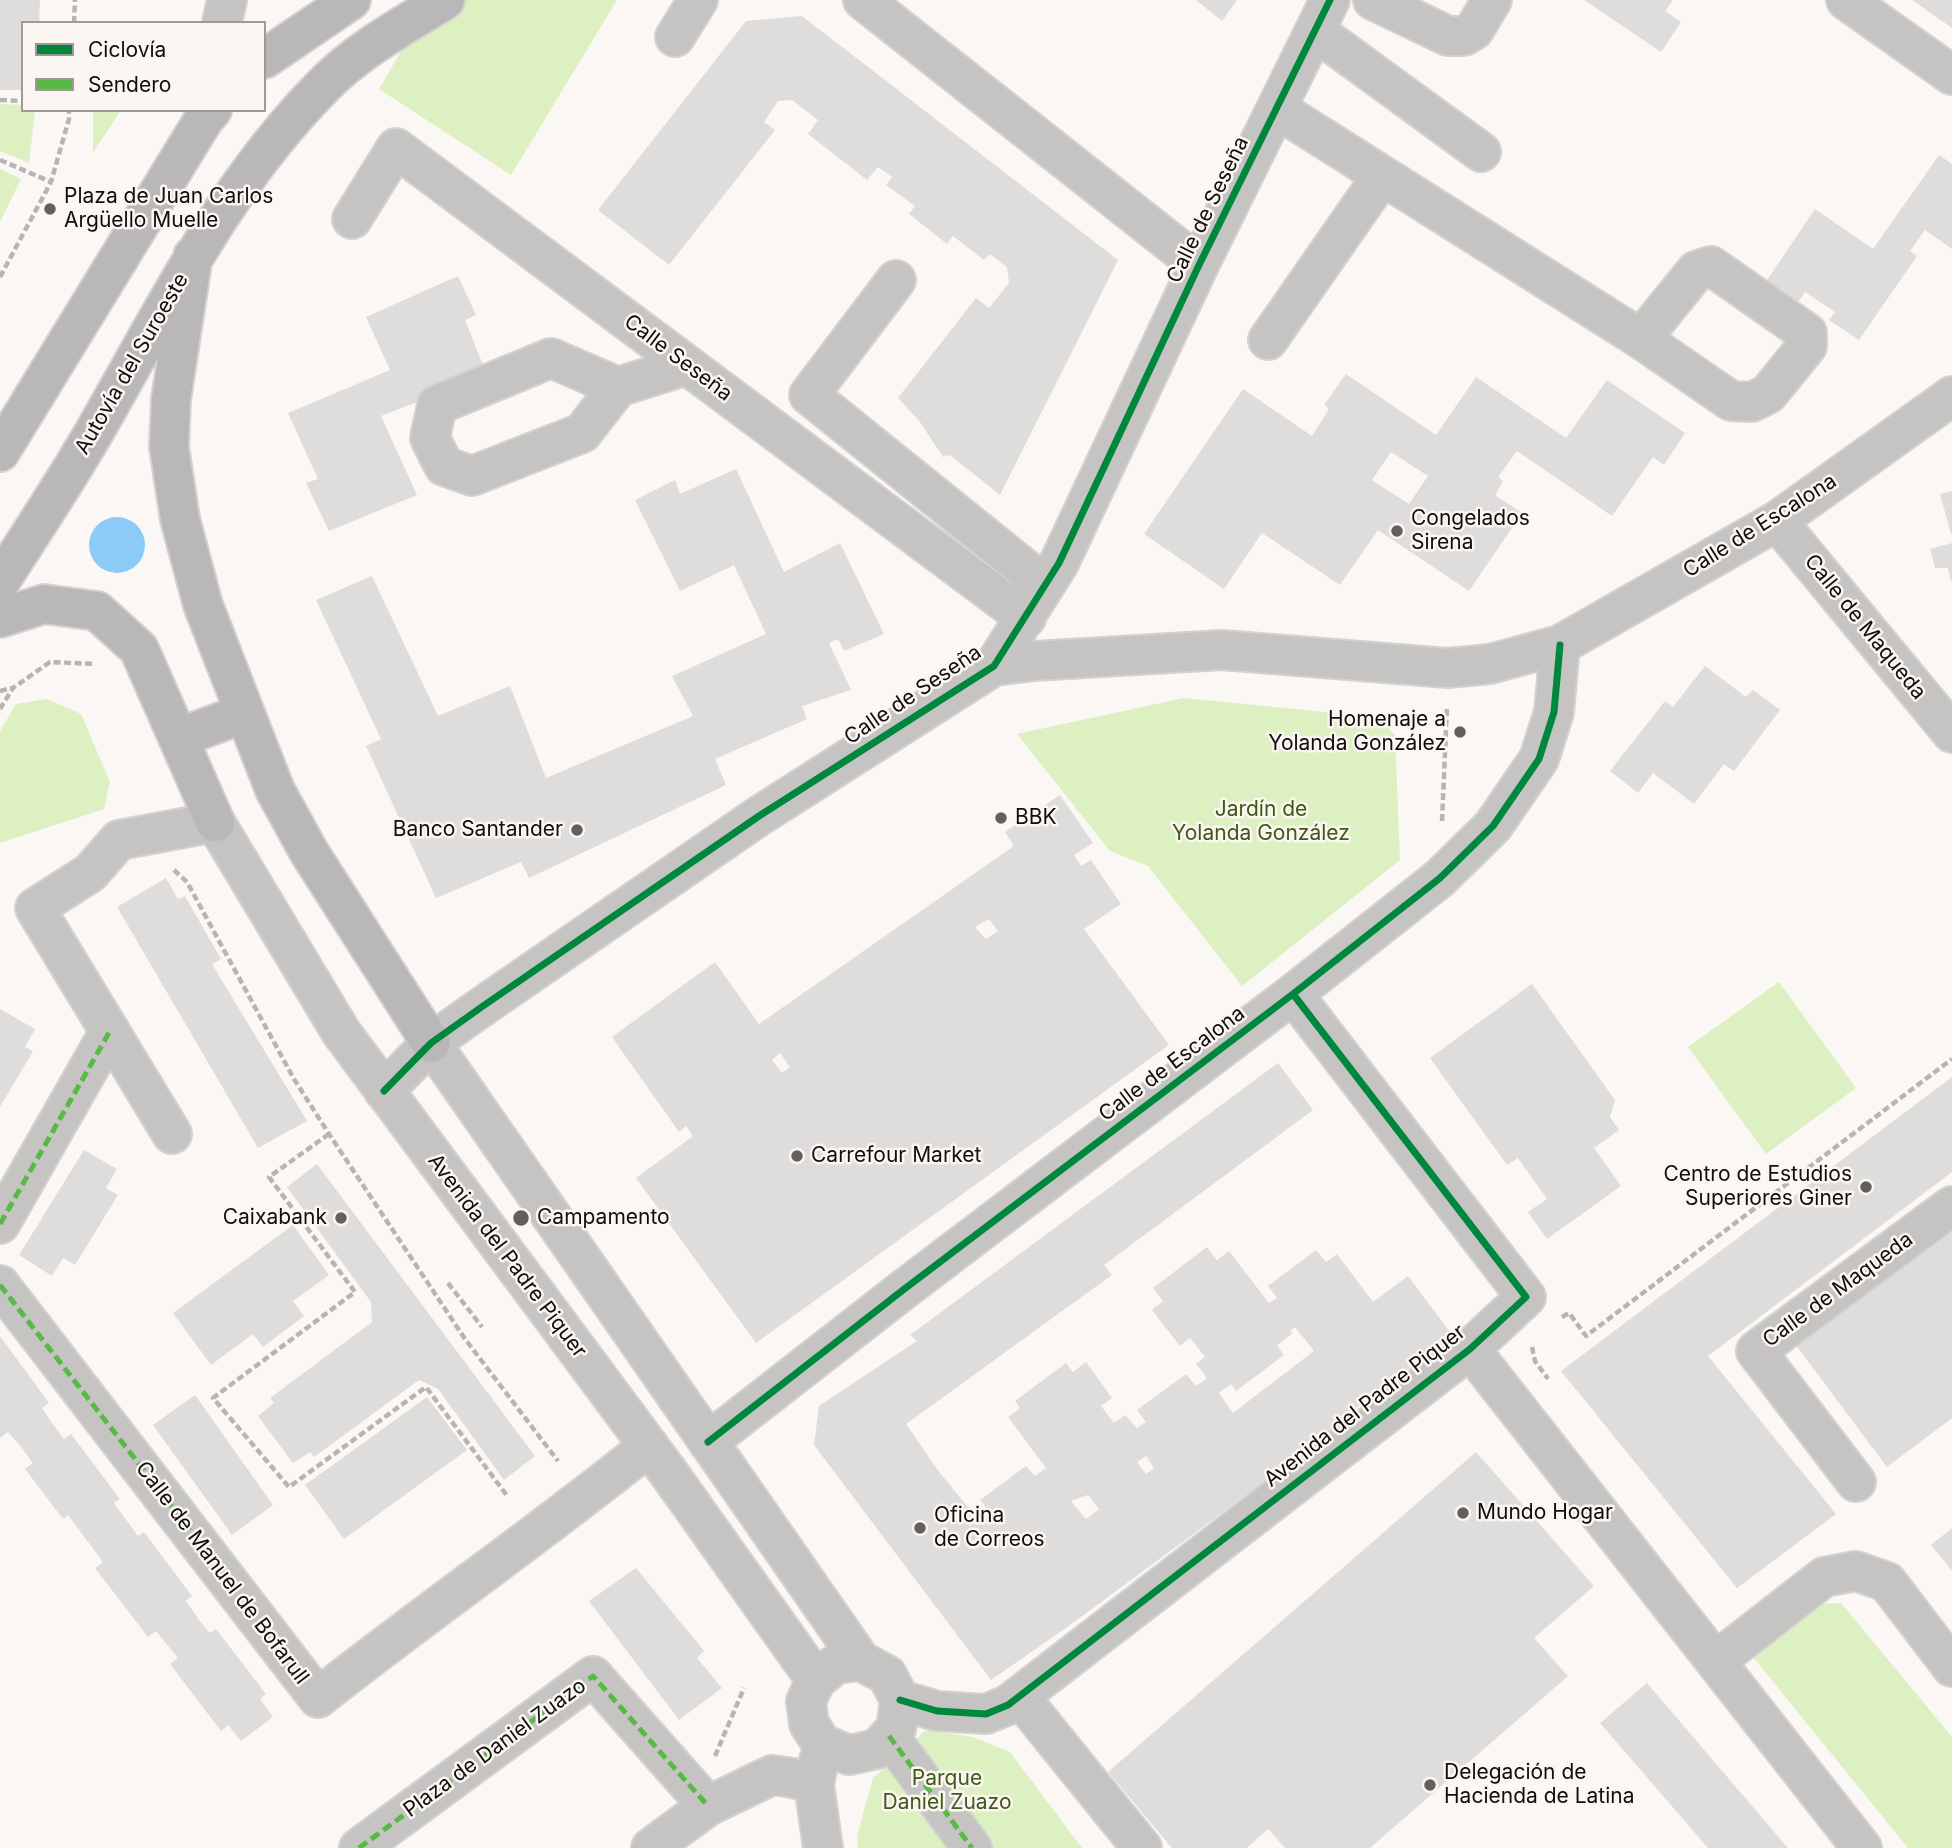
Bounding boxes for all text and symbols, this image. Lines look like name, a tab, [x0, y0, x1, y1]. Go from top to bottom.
legend	[21, 21, 266, 112]
text: Ciclovía	[88, 37, 166, 62]
text: Sendero	[88, 72, 171, 97]
street label: Calle de Seseña	[1162, 133, 1254, 287]
place label: Plaza de Juan Carlos Argüello Muelle	[64, 184, 273, 234]
marker: Plaza de Juan Carlos Argüello Muelle	[42, 201, 58, 217]
street label: Autovía del Suroeste	[70, 269, 194, 459]
street label: Calle Seseña	[619, 309, 737, 407]
street label: Calle de Escalona	[1679, 469, 1841, 583]
place label: Congelados Sirena	[1411, 506, 1530, 556]
marker: Congelados Sirena	[1389, 523, 1405, 539]
street label: Calle de Maqueda	[1799, 549, 1931, 705]
street label: Calle de Seseña	[840, 640, 986, 750]
place label: Homenaje a Yolanda González	[1268, 707, 1446, 757]
marker: Homenaje a Yolanda González	[1452, 724, 1468, 740]
park label: Jardín de Yolanda González	[1172, 797, 1350, 847]
place label: BBK	[1015, 805, 1057, 831]
marker: BBK	[993, 810, 1009, 826]
place label: Banco Santander	[393, 817, 563, 843]
marker: Banco Santander	[569, 822, 585, 838]
street label: Calle de Escalona	[1094, 1001, 1250, 1127]
place label: Carrefour Market	[811, 1143, 981, 1169]
marker: Carrefour Market	[789, 1148, 805, 1164]
street label: Avenida del Padre Piquer	[422, 1149, 592, 1363]
place label: Centro de Estudios Superiores Giner	[1663, 1162, 1852, 1212]
marker: Centro de Estudios Superiores Giner	[1858, 1179, 1874, 1195]
place label: Caixabank	[223, 1205, 327, 1231]
place label: Campamento	[537, 1205, 670, 1231]
marker: Campamento	[511, 1208, 531, 1228]
marker: Caixabank	[333, 1210, 349, 1226]
street label: Calle de Maqueda	[1758, 1227, 1918, 1353]
street label: Avenida del Padre Piquer	[1259, 1320, 1471, 1492]
street label: Calle de Manuel de Bofarull	[130, 1457, 314, 1689]
place label: Mundo Hogar	[1477, 1500, 1613, 1526]
place label: Oficina de Correos	[934, 1503, 1045, 1553]
marker: Mundo Hogar	[1455, 1505, 1471, 1521]
marker: Oficina de Correos	[912, 1520, 928, 1536]
street label: Plaza de Daniel Zuazo	[399, 1673, 591, 1823]
place label: Delegación de Hacienda de Latina	[1444, 1760, 1635, 1810]
park label: Parque Daniel Zuazo	[883, 1766, 1011, 1816]
marker: Delegación de Hacienda de Latina	[1422, 1777, 1438, 1793]

